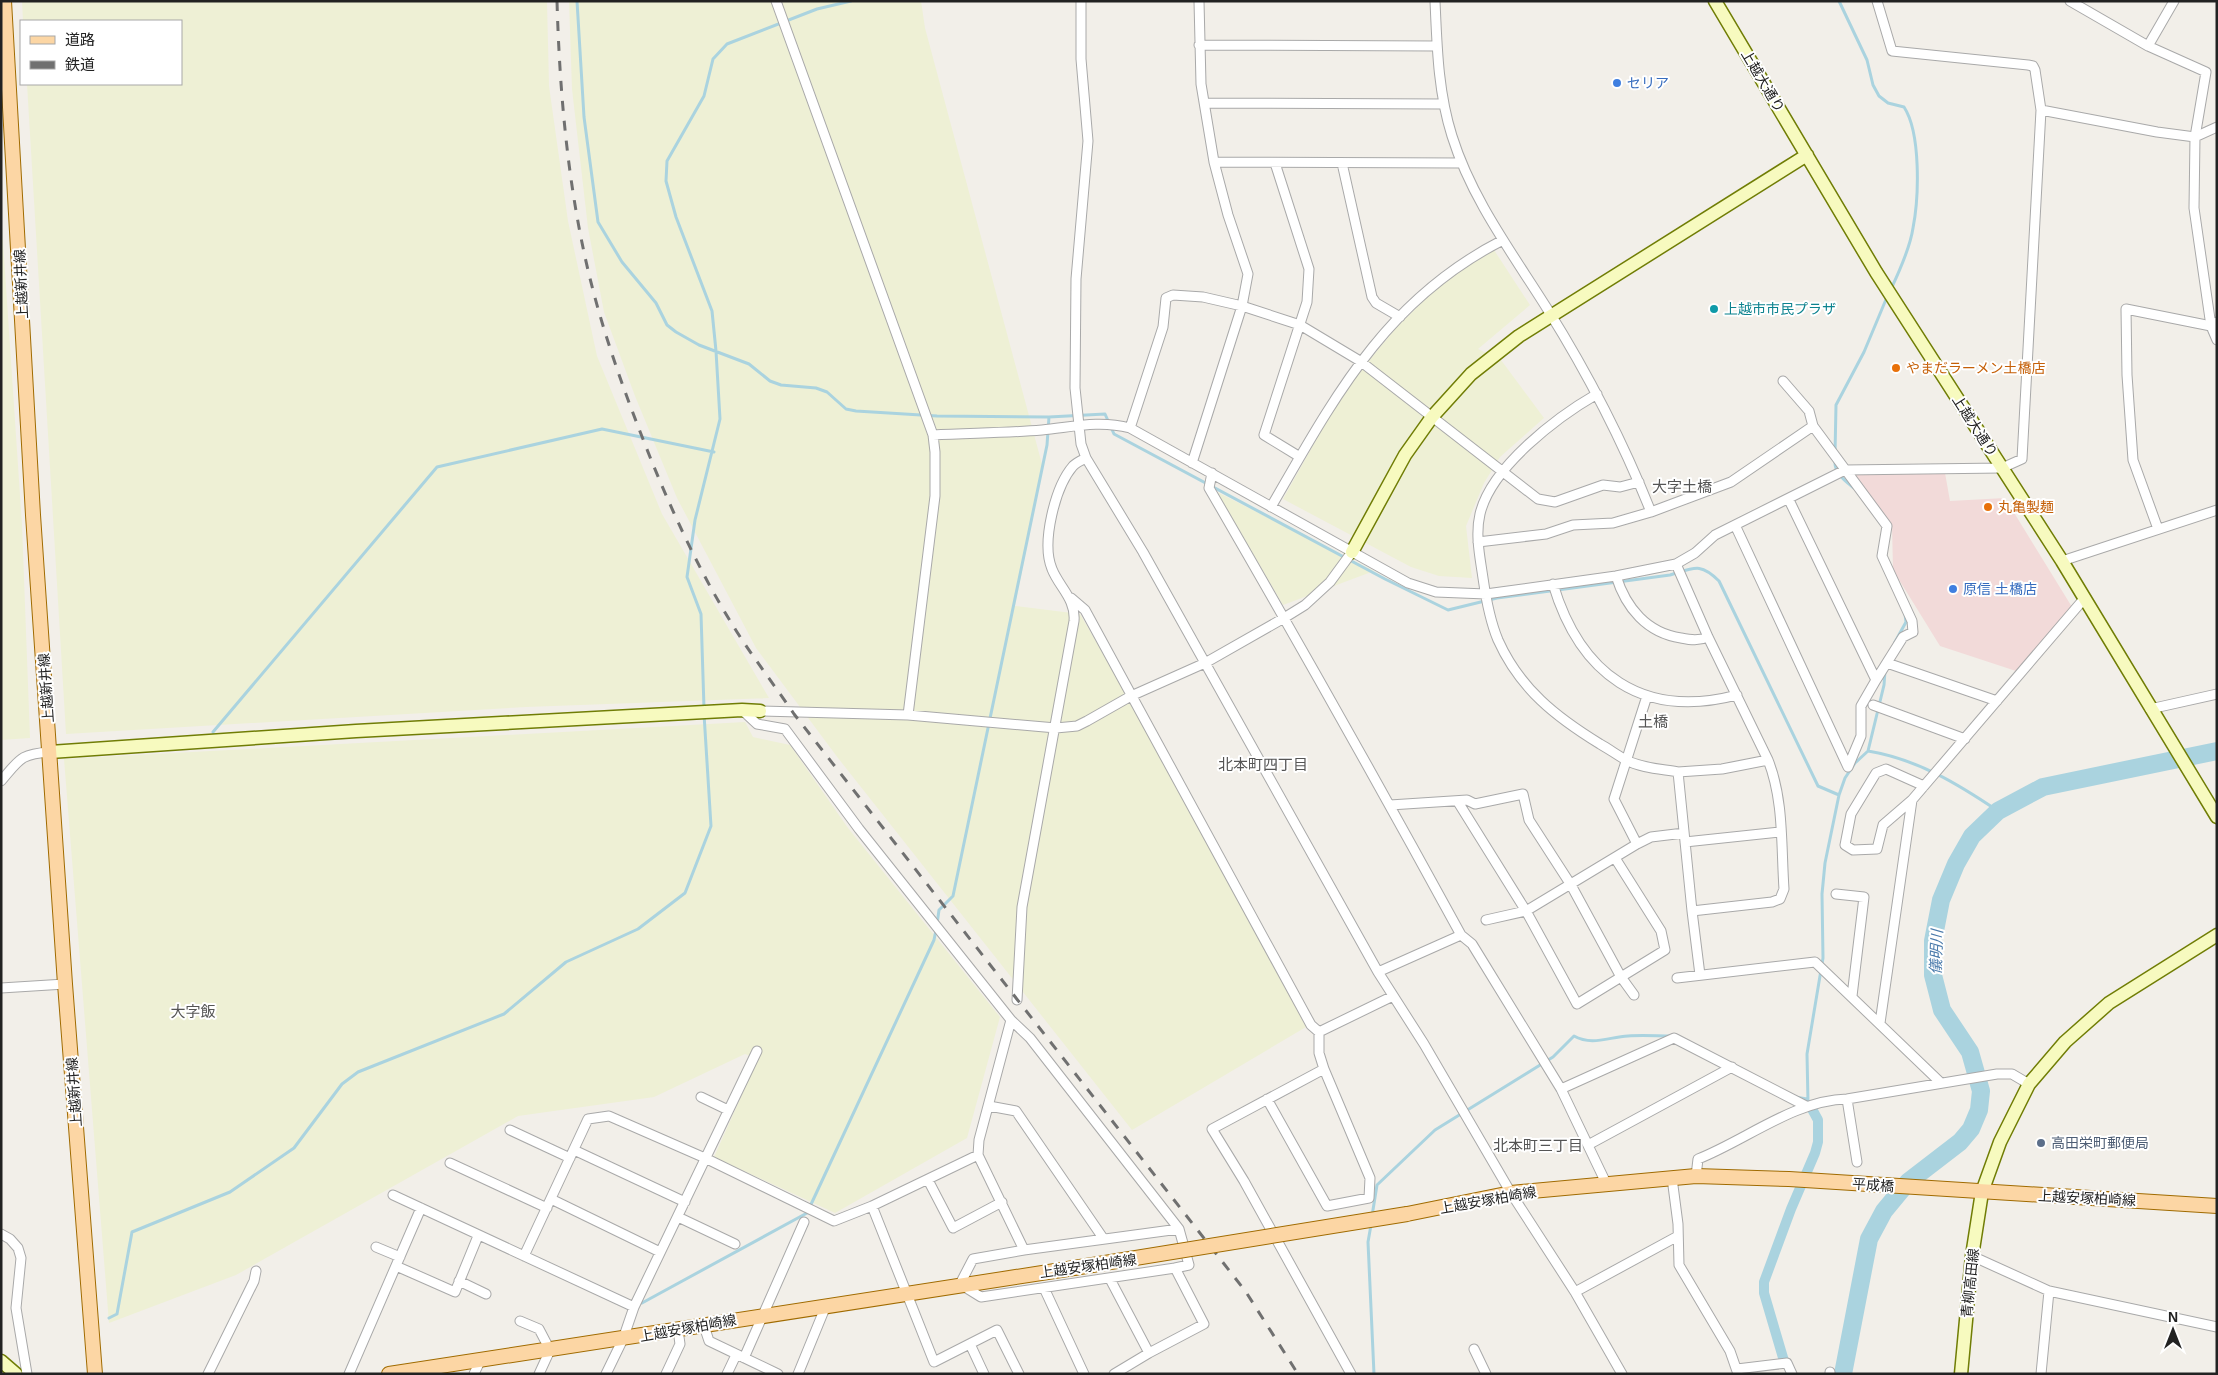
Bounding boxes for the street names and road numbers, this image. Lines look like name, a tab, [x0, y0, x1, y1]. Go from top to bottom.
street label: 上越大通り	[1738, 47, 1788, 115]
street label: 上越新井線	[11, 249, 31, 319]
street label: 上越大通り	[1949, 392, 2001, 460]
street label: 上越新井線	[36, 653, 56, 723]
street label: 上越新井線	[64, 1057, 84, 1127]
street label: 平成橋	[1851, 1176, 1895, 1194]
street label: 上越安塚柏崎線	[1438, 1184, 1538, 1216]
street label: 上越安塚柏崎線	[2038, 1187, 2136, 1209]
street label: 青柳高田線	[1958, 1247, 1982, 1319]
street label: 上越安塚柏崎線	[1038, 1251, 1138, 1281]
street label: 上越安塚柏崎線	[638, 1312, 738, 1344]

